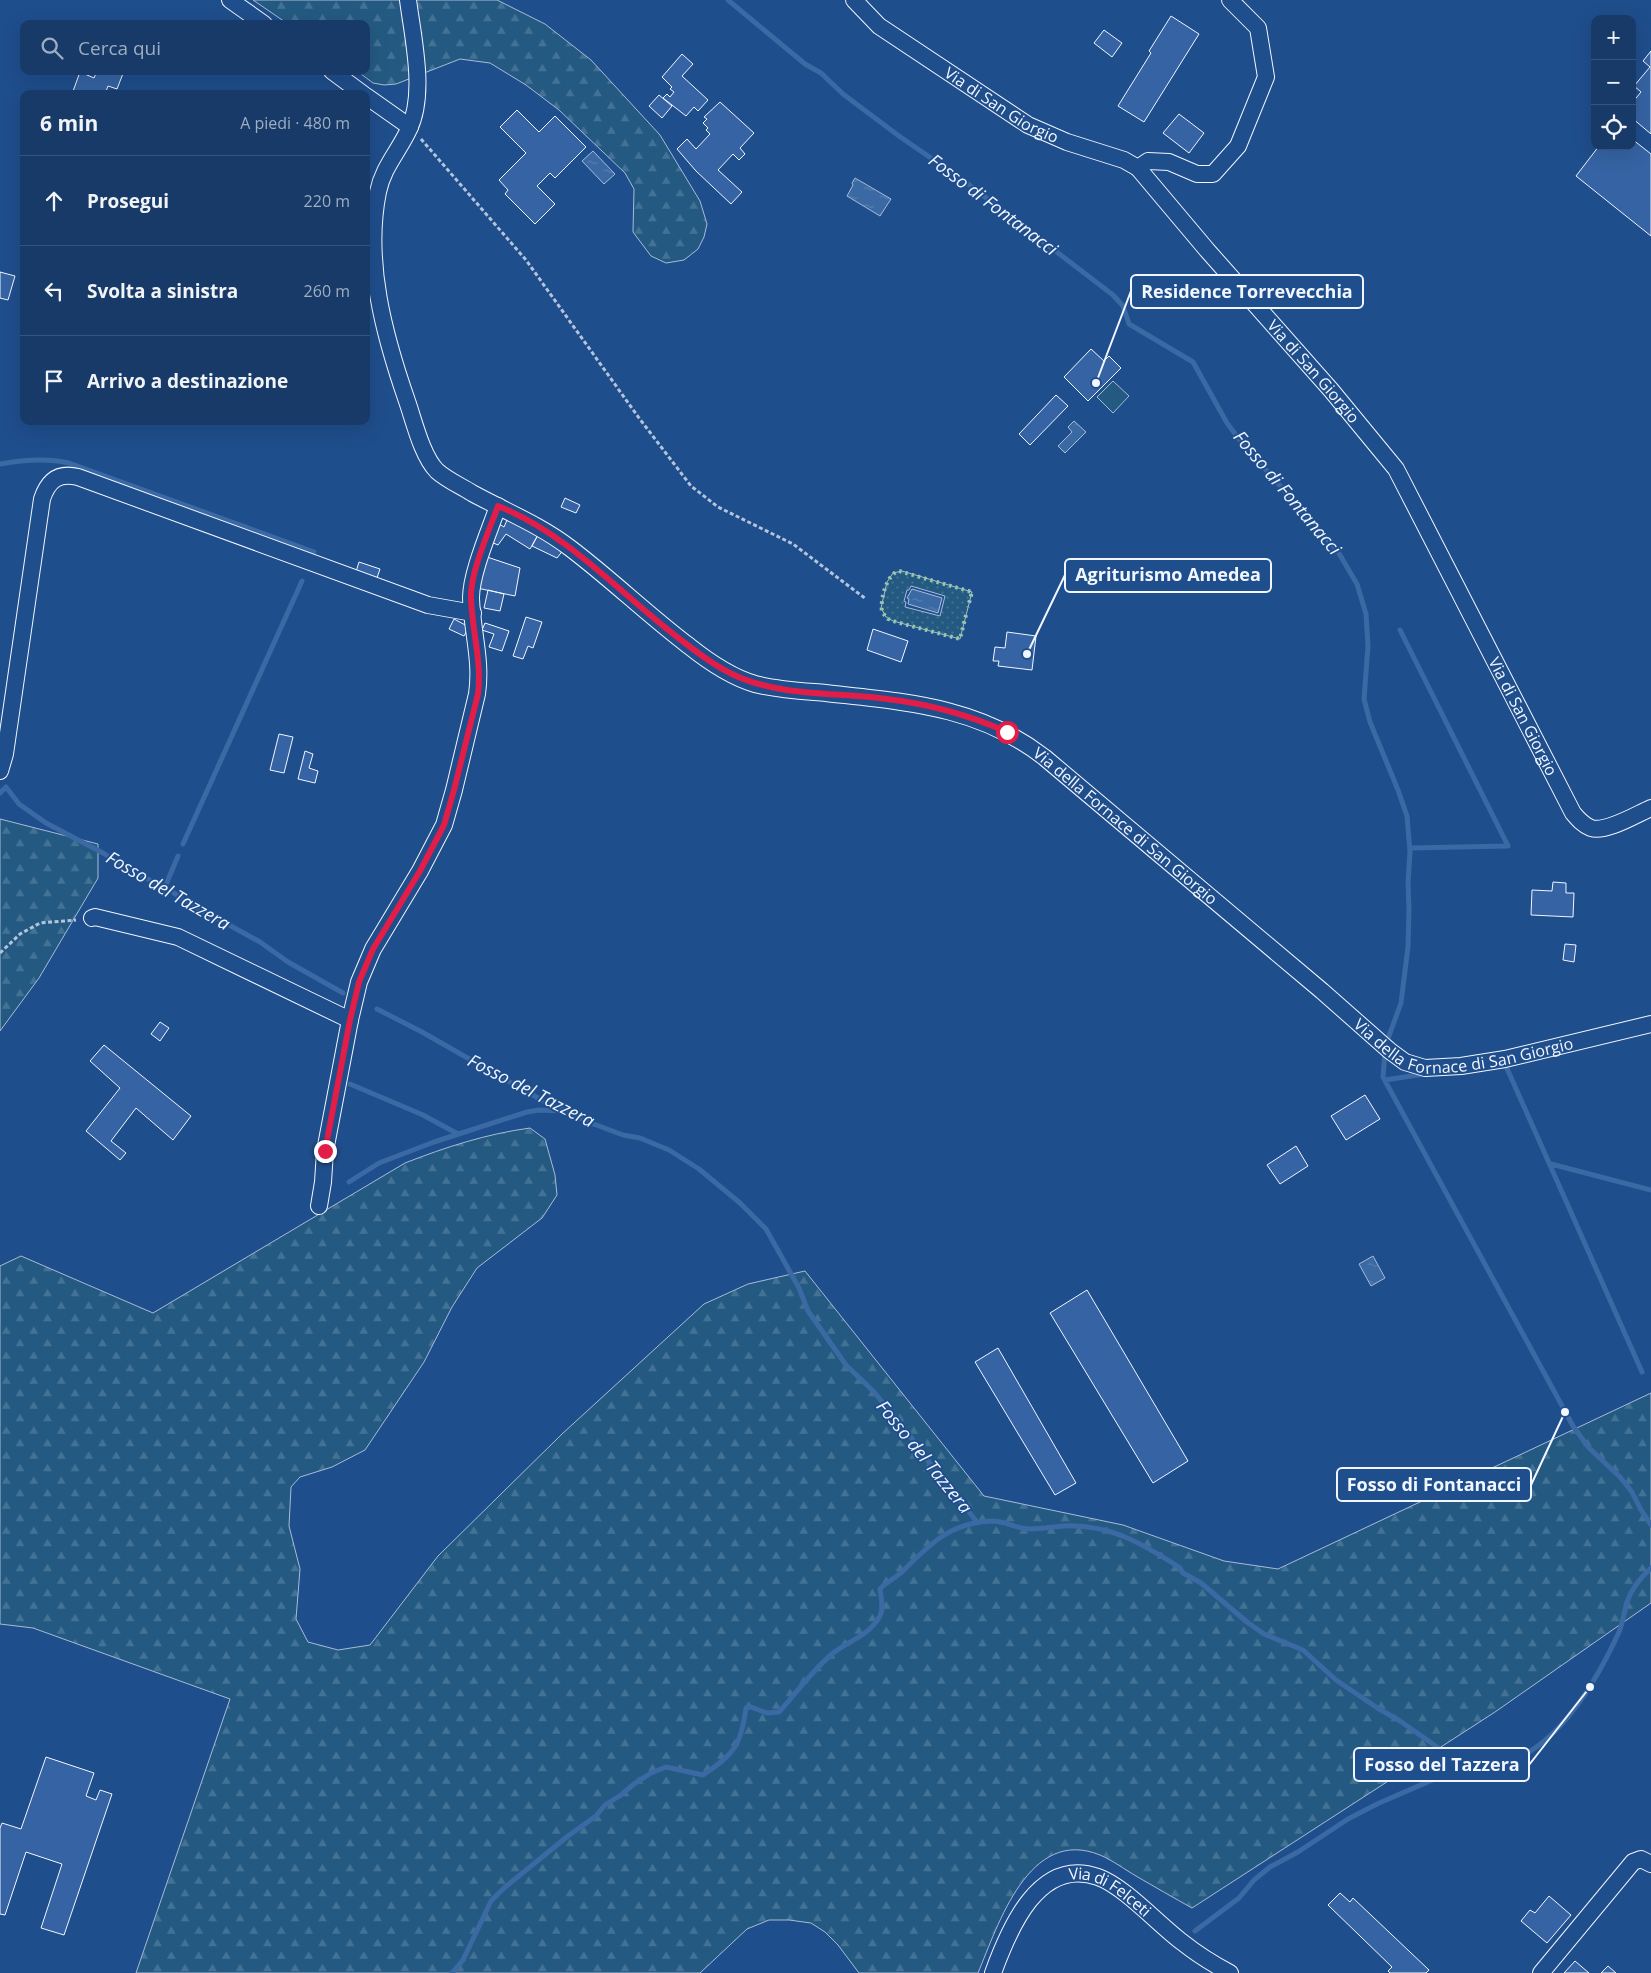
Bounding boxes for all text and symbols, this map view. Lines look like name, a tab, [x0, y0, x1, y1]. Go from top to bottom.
map controls	[1591, 15, 1636, 150]
button: +	[1591, 15, 1636, 60]
search box	[20, 20, 370, 75]
icon: search	[38, 34, 66, 62]
text: Cerca qui	[78, 35, 161, 61]
button: −	[1591, 60, 1636, 105]
street label: Via di San Giorgio	[940, 61, 1062, 148]
button: locate	[1591, 105, 1636, 150]
text: 6 min	[40, 109, 98, 137]
text: A piedi · 480 m	[240, 112, 350, 134]
water label: Fosso di Fontanacci	[924, 148, 1063, 261]
icon: ahead	[40, 187, 68, 215]
text: Prosegui	[87, 188, 169, 214]
text: 220 m	[304, 190, 350, 212]
callout: Residence Torrevecchia	[1131, 275, 1363, 308]
icon: left	[40, 277, 68, 305]
text: Svolta a sinistra	[87, 278, 238, 304]
text: Residence Torrevecchia	[1141, 279, 1353, 303]
text: 260 m	[304, 280, 350, 302]
street label: Via di San Giorgio	[1263, 315, 1365, 428]
icon: arrive	[40, 367, 68, 395]
text: Arrivo a destinazione	[87, 368, 288, 394]
water label: Fosso di Fontanacci	[1229, 425, 1347, 560]
callout: Agriturismo Amedea	[1065, 559, 1271, 592]
text: Agriturismo Amedea	[1075, 562, 1261, 586]
street label: Via di San Giorgio	[1484, 653, 1563, 779]
route start	[996, 721, 1019, 744]
street label: Via della Fornace di San Giorgio	[1029, 742, 1222, 909]
water label: Fosso del Tazzera	[102, 845, 235, 935]
street label: Via della Fornace di San Giorgio	[1349, 1013, 1575, 1079]
water label: Fosso del Tazzera	[464, 1048, 599, 1132]
route end	[314, 1140, 337, 1163]
water label: Fosso del Tazzera	[872, 1395, 978, 1518]
callout: Fosso di Fontanacci	[1337, 1468, 1531, 1501]
text: Fosso di Fontanacci	[1347, 1472, 1521, 1496]
callout: Fosso del Tazzera	[1354, 1748, 1529, 1781]
text: Fosso del Tazzera	[1364, 1752, 1520, 1776]
street label: Via di Felceti	[1068, 1862, 1156, 1922]

